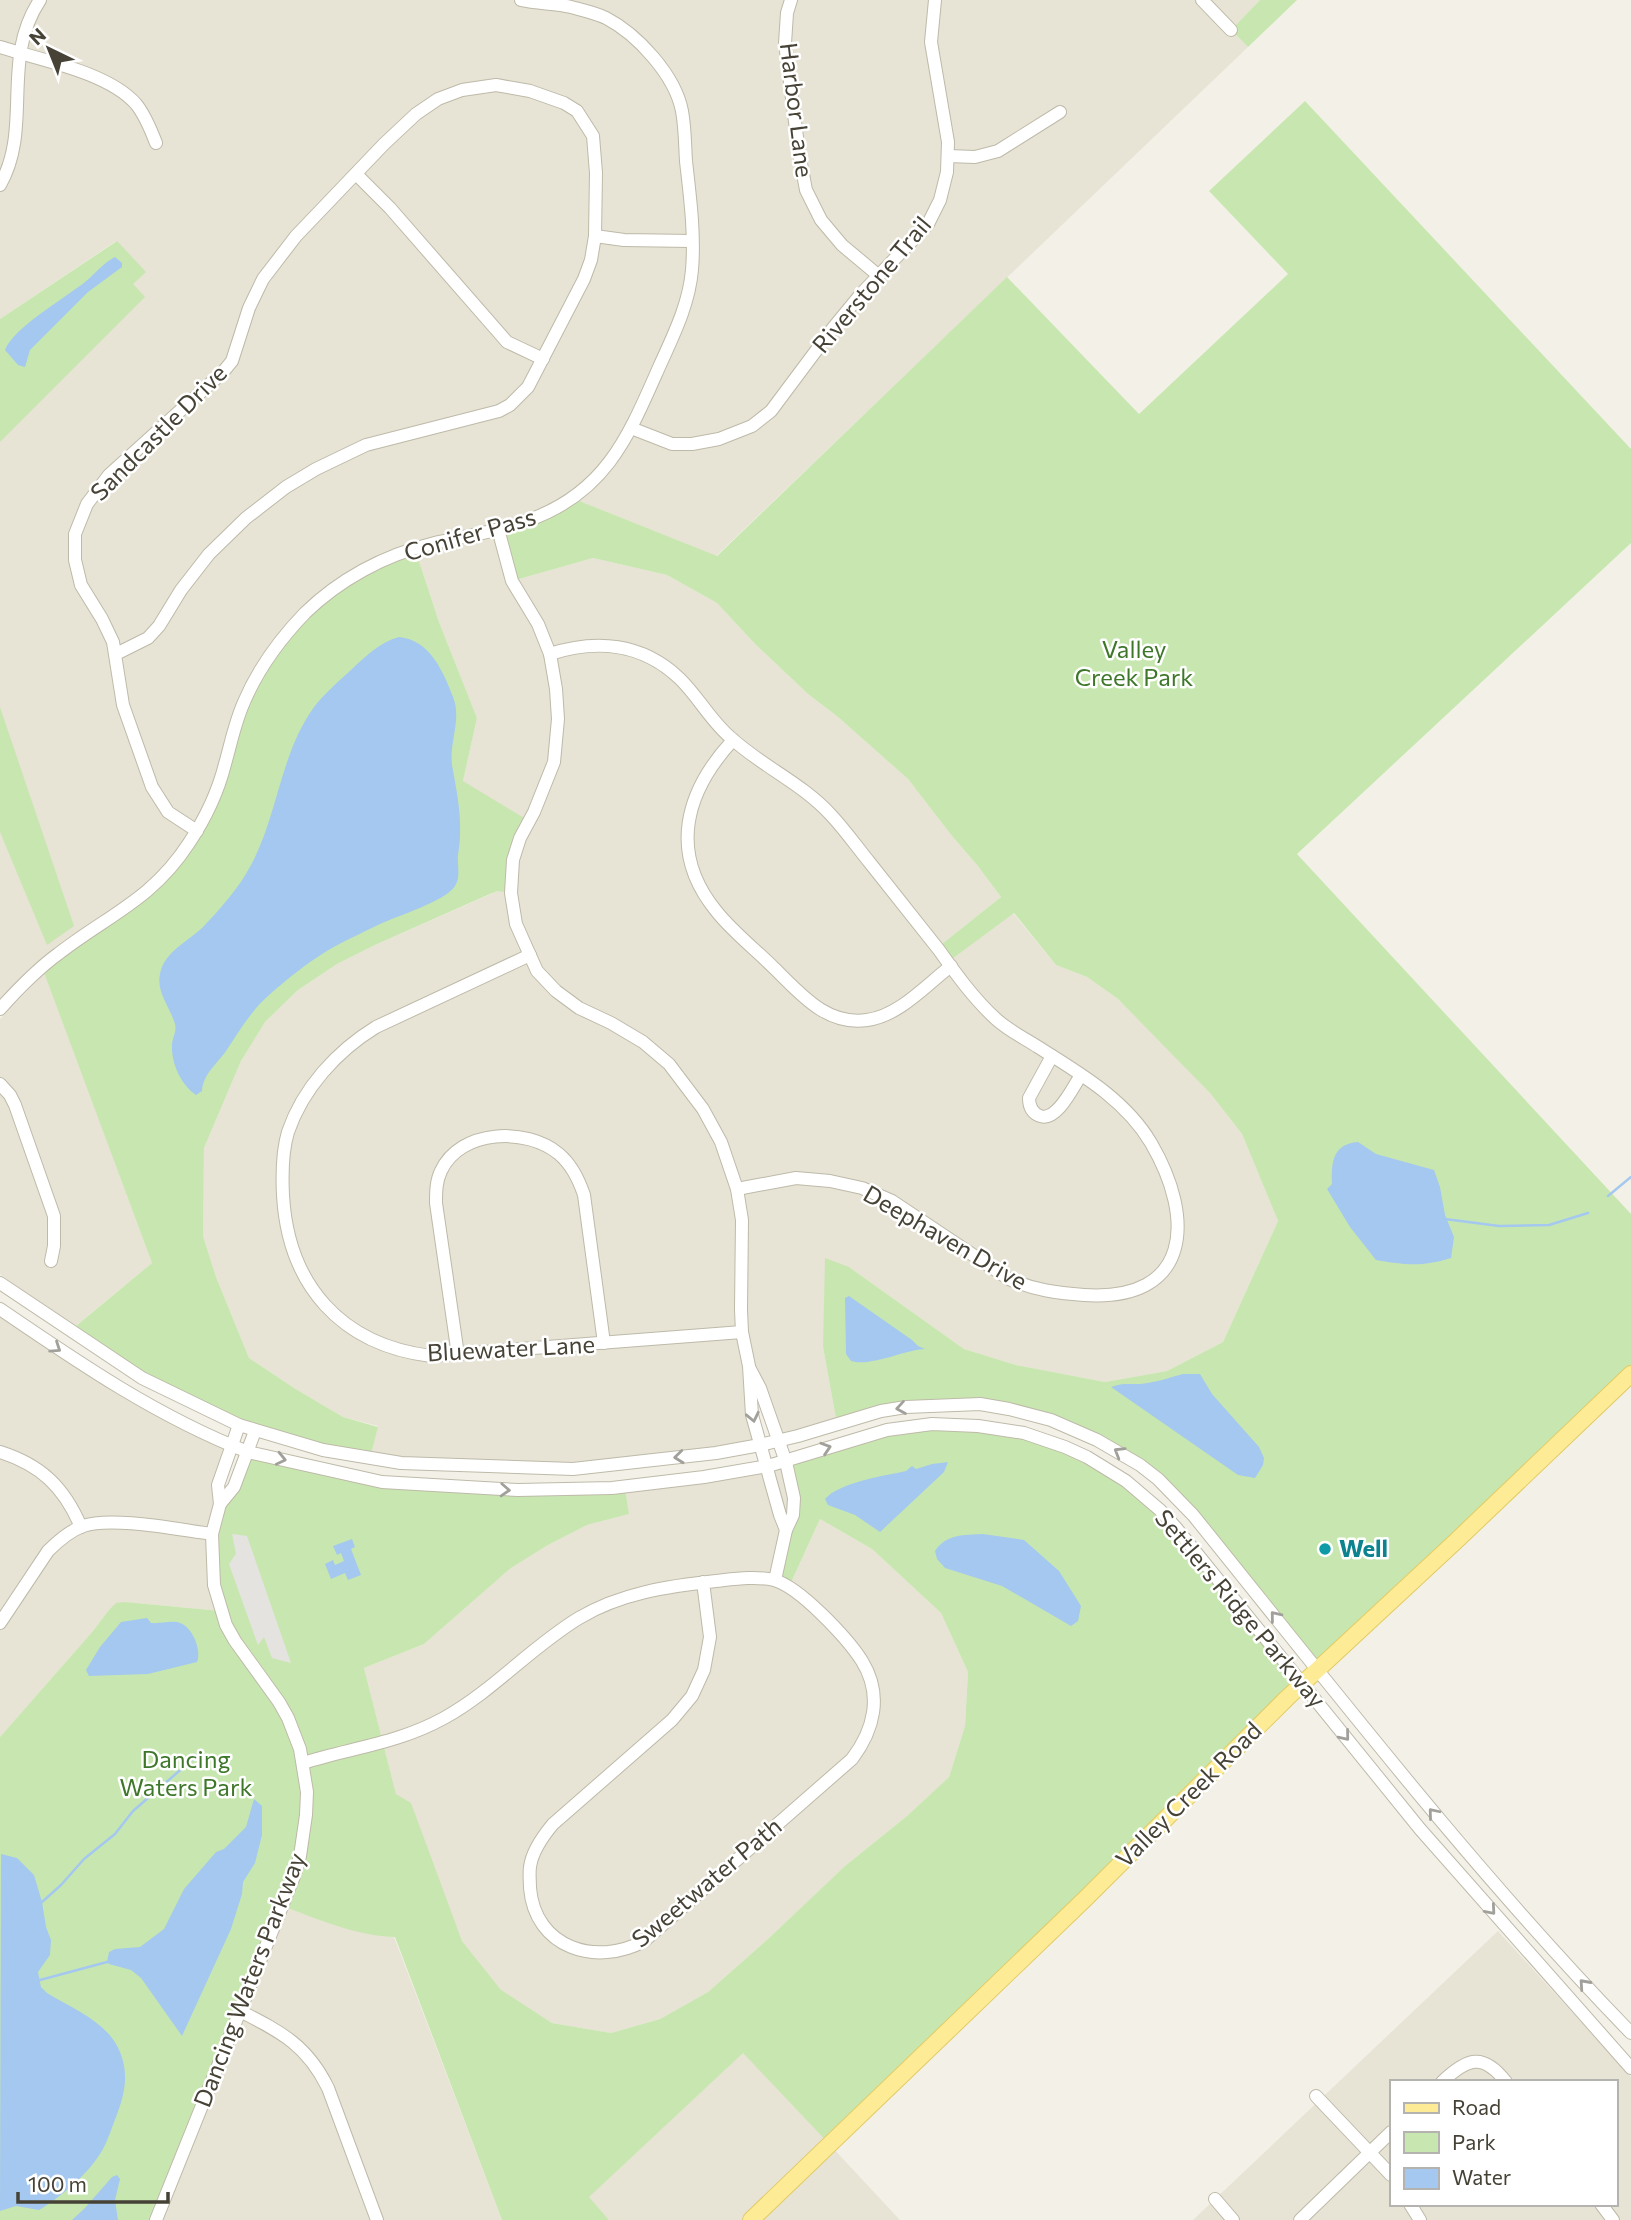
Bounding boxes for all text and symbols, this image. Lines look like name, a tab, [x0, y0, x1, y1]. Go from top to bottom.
north arrow	[14, 14, 84, 84]
text: N	[24, 23, 50, 49]
street label: Harbor Lane	[775, 41, 820, 179]
street label: Riverstone Trail	[805, 210, 936, 358]
street label: Sandcastle Drive	[84, 358, 232, 506]
street label: Conifer Pass	[400, 501, 539, 566]
park label: Valley Creek Park	[1075, 634, 1193, 691]
street label: Deephaven Drive	[859, 1178, 1033, 1295]
street label: Bluewater Lane	[426, 1329, 596, 1366]
one-way arrow	[49, 1339, 62, 1352]
one-way arrow	[895, 1400, 907, 1415]
one-way arrow	[744, 1411, 759, 1423]
one-way arrow	[820, 1442, 832, 1456]
one-way arrow	[1113, 1448, 1126, 1461]
one-way arrow	[673, 1449, 685, 1464]
one-way arrow	[275, 1451, 287, 1465]
one-way arrow	[500, 1482, 511, 1497]
street label: Settlers Ridge Parkway	[1150, 1503, 1333, 1713]
place label: Well	[1339, 1533, 1388, 1562]
marker: Well	[1317, 1541, 1333, 1557]
one-way arrow	[1270, 1612, 1283, 1624]
street label: Valley Creek Road	[1109, 1715, 1267, 1873]
one-way arrow	[1337, 1728, 1349, 1741]
park label: Dancing Waters Park	[120, 1744, 253, 1801]
one-way arrow	[1429, 1808, 1442, 1821]
street label: Sweetwater Path	[625, 1811, 787, 1953]
street label: Dancing Waters Parkway	[187, 1848, 311, 2111]
one-way arrow	[1483, 1902, 1495, 1915]
one-way arrow	[1580, 1979, 1592, 1992]
legend	[1390, 2080, 1617, 2206]
text: Road	[1452, 2094, 1501, 2119]
text: Park	[1452, 2129, 1496, 2154]
scale bar	[18, 2160, 168, 2204]
text: Water	[1452, 2164, 1511, 2189]
text: 100 m	[28, 2171, 87, 2196]

